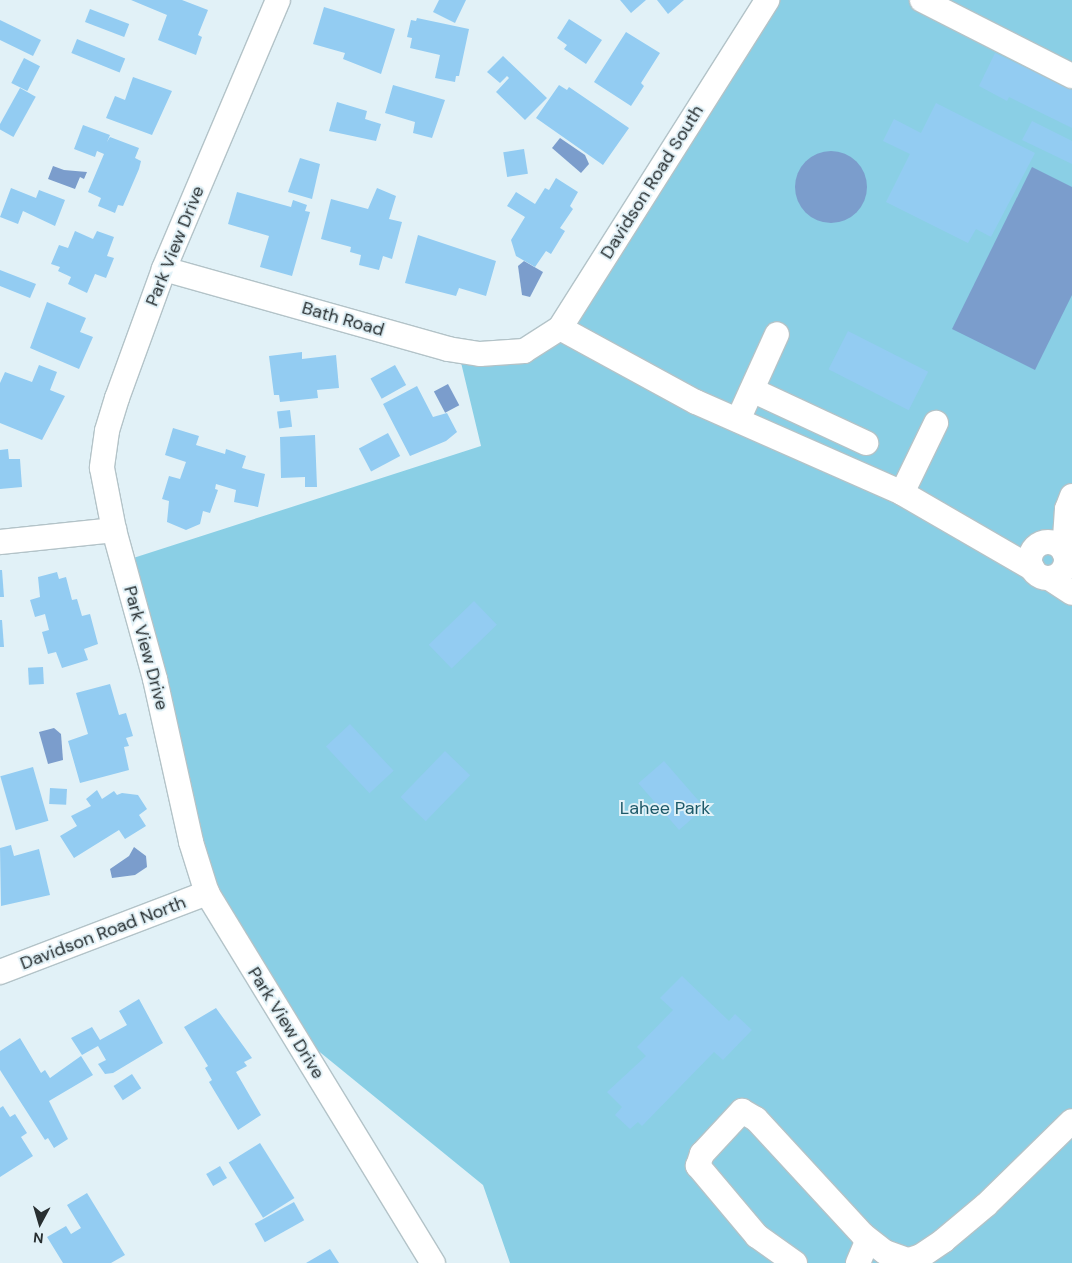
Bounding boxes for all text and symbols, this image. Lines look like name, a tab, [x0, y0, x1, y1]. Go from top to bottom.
street label: Davidson Road South	[596, 101, 708, 263]
street label: Park View Drive	[141, 183, 209, 309]
street label: Bath Road	[299, 297, 387, 341]
street label: Park View Drive	[119, 584, 173, 712]
park label: Lahee Park	[620, 797, 710, 819]
street label: Davidson Road North	[17, 891, 189, 975]
street label: Park View Drive	[243, 963, 329, 1083]
north arrow	[15, 1198, 65, 1248]
text: N	[32, 1228, 44, 1247]

